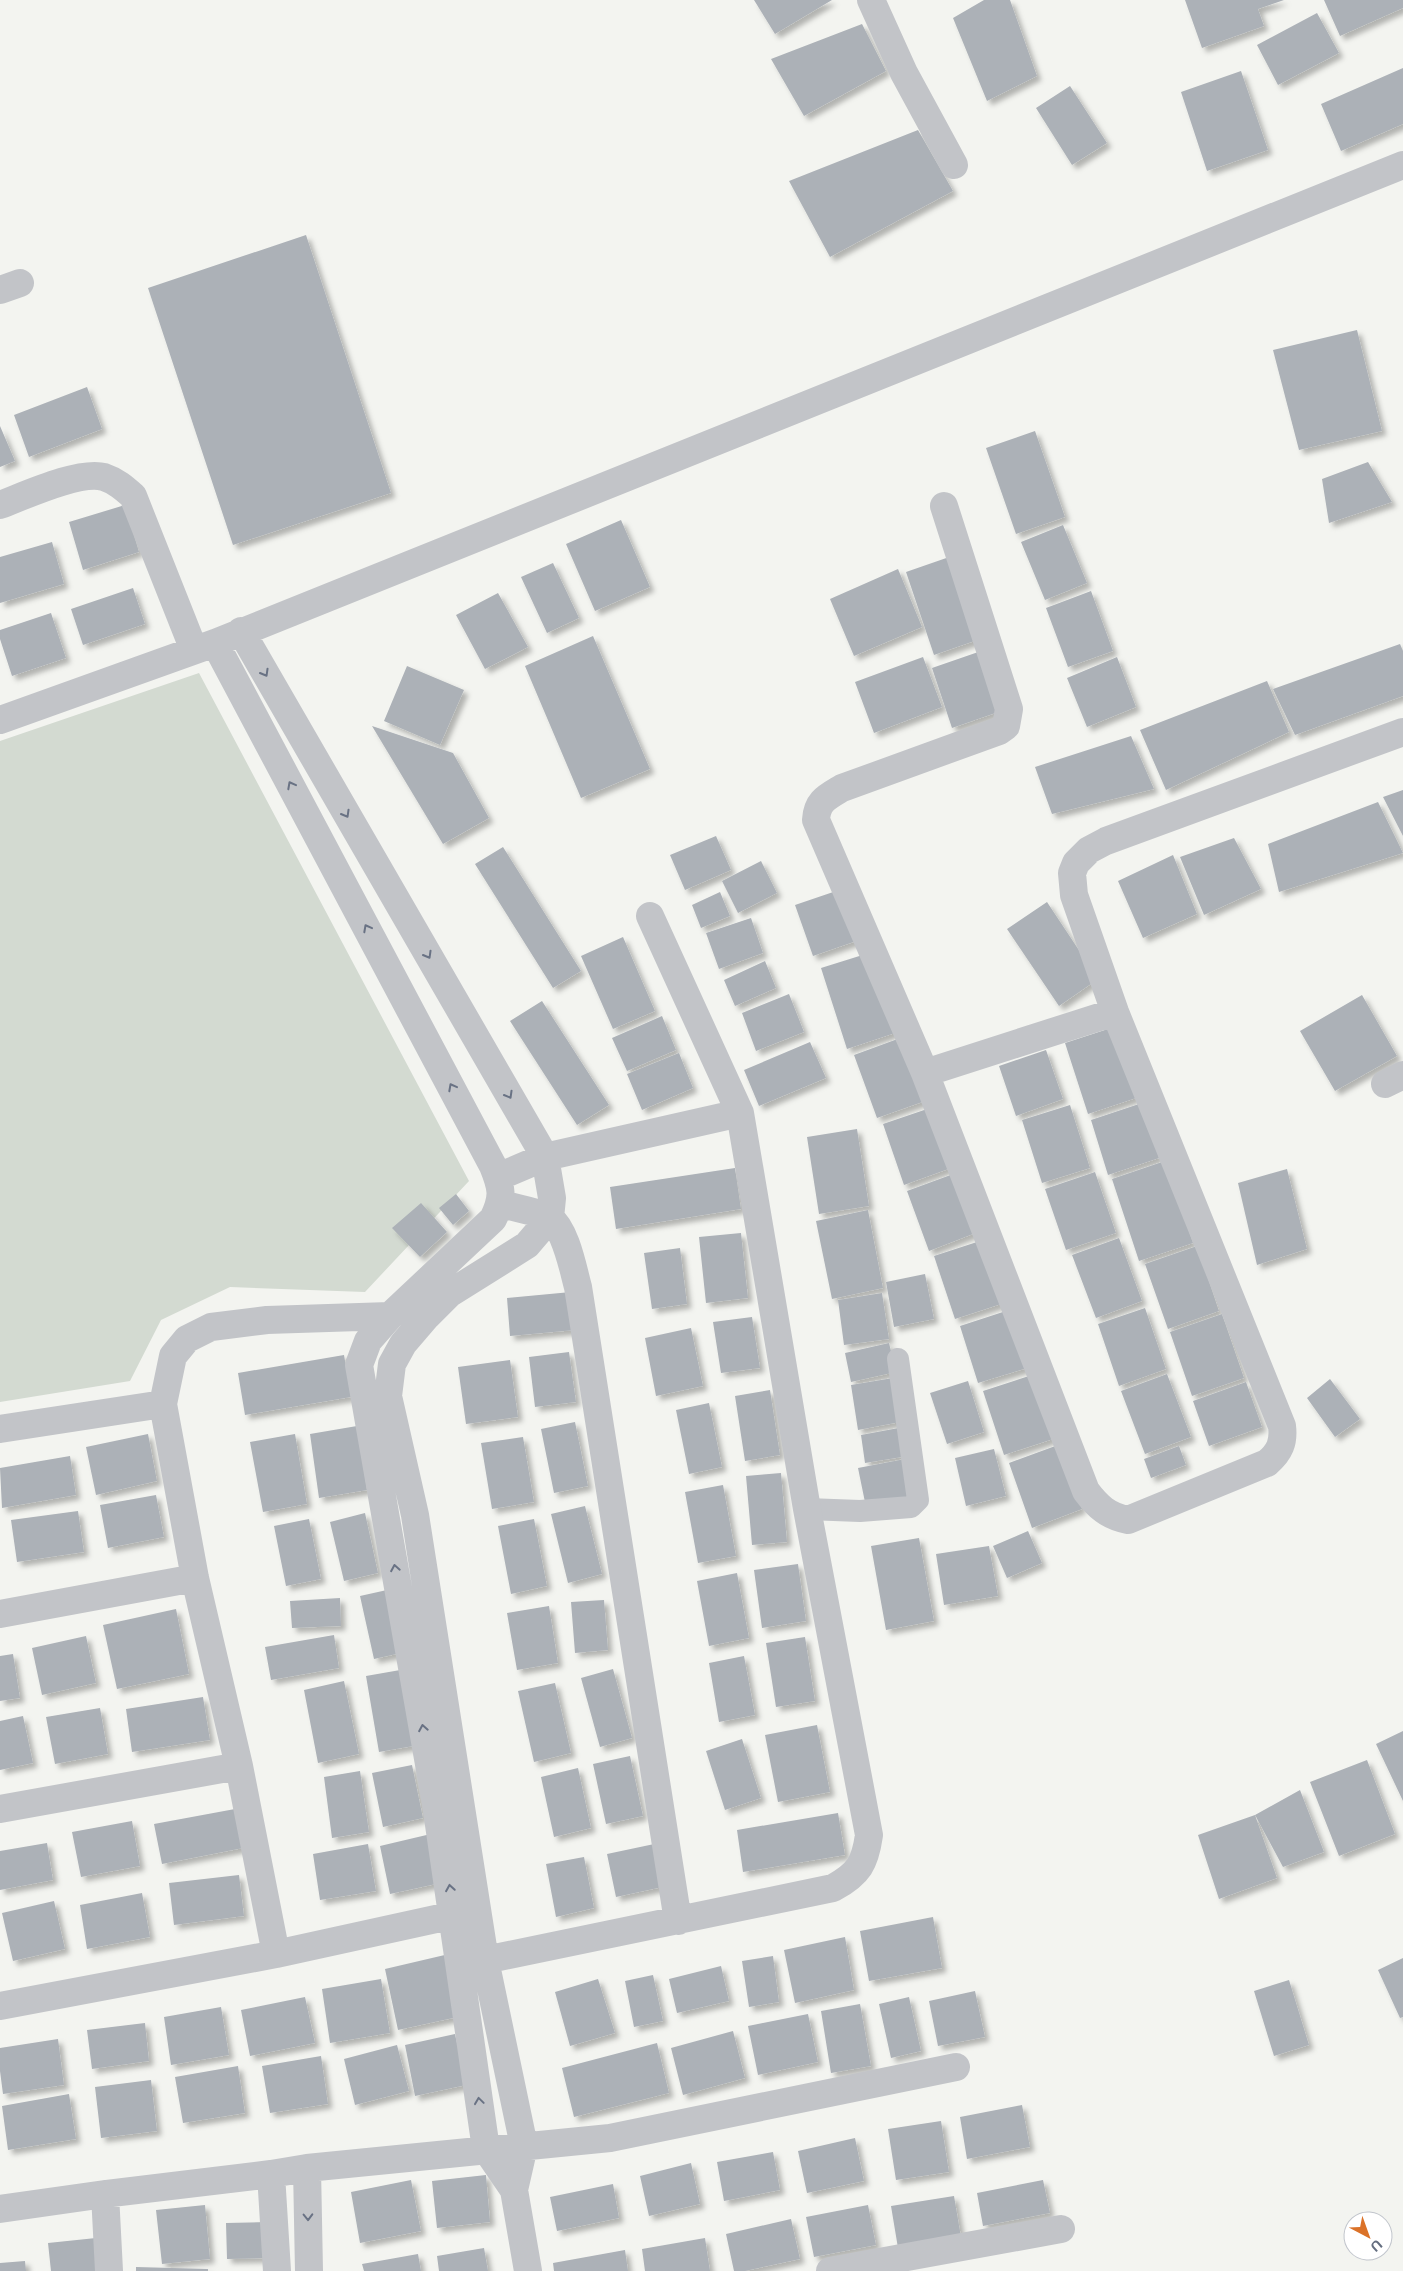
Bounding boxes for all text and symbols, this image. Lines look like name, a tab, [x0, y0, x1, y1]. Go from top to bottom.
one-way arrow	[259, 668, 269, 677]
one-way arrow	[287, 781, 297, 790]
one-way arrow	[340, 809, 350, 818]
one-way arrow	[363, 924, 373, 933]
one-way arrow	[421, 949, 431, 958]
one-way arrow	[448, 1083, 458, 1092]
one-way arrow	[503, 1090, 513, 1099]
one-way arrow	[390, 1564, 400, 1572]
one-way arrow	[418, 1724, 428, 1732]
one-way arrow	[445, 1884, 455, 1893]
one-way arrow	[475, 2097, 485, 2105]
north arrow	[1343, 2211, 1393, 2261]
one-way arrow	[303, 2213, 313, 2221]
text: U	[1367, 2236, 1386, 2255]

